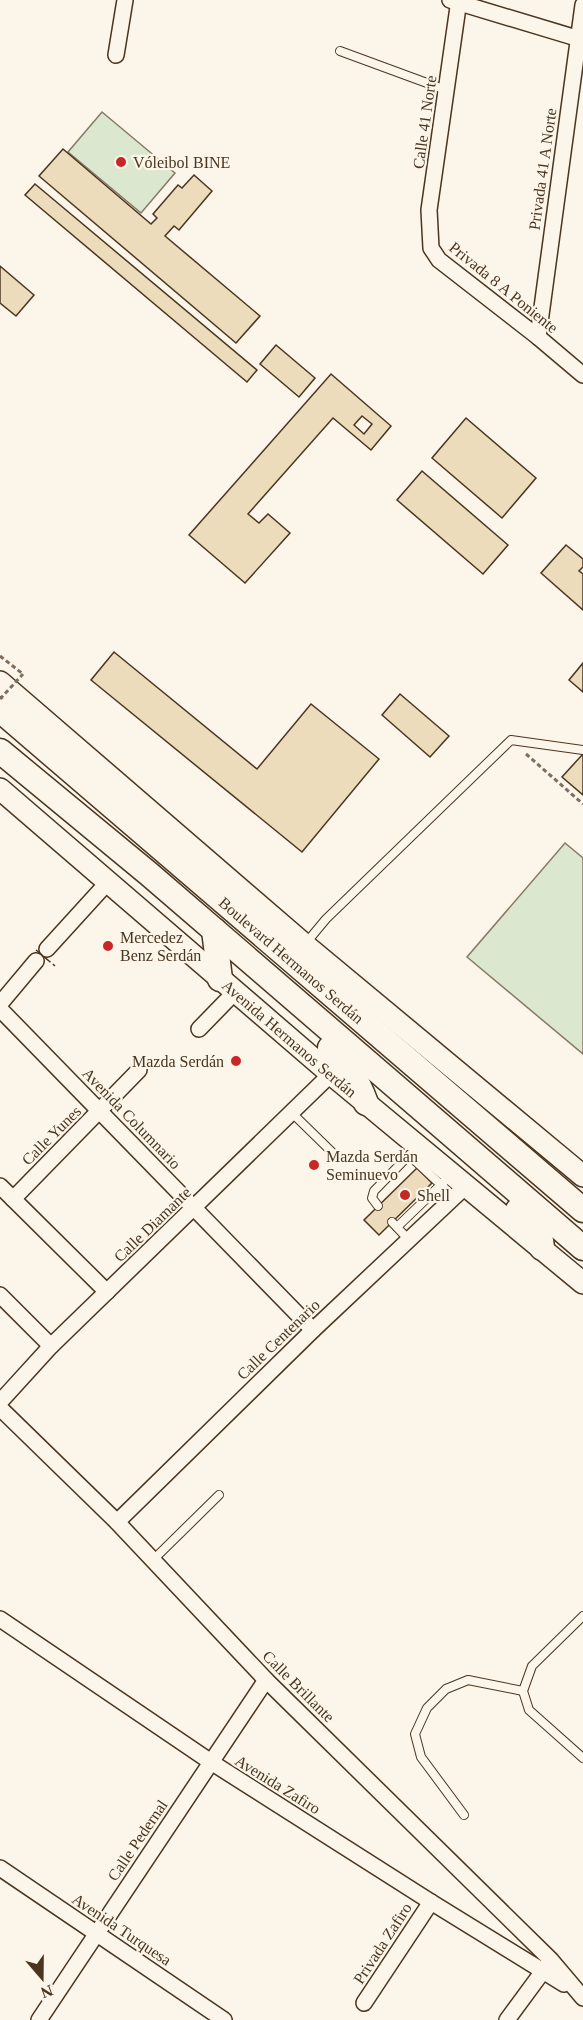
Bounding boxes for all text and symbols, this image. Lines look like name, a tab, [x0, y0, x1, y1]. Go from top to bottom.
street label: Calle 41 Norte	[410, 74, 439, 170]
street label: Privada 41 A Norte	[526, 107, 559, 231]
place label: Vóleibol BINE	[133, 154, 230, 171]
marker: Vóleibol BINE	[114, 155, 128, 169]
street label: Privada 8 A Poniente	[446, 238, 561, 336]
street label: Boulevard Hermanos Serdán	[215, 894, 367, 1027]
place label: Mercedez Benz Serdán	[120, 929, 201, 964]
marker: Mercedez Benz Serdán	[101, 939, 115, 953]
street label: Avenida Hermanos Serdán	[219, 976, 360, 1101]
place label: Mazda Serdán	[132, 1053, 224, 1070]
marker: Mazda Serdán	[229, 1054, 243, 1068]
street label: Avenida Columnario	[79, 1064, 184, 1172]
street label: Calle Yunes	[18, 1102, 84, 1168]
place label: Mazda Serdán Seminuevo	[326, 1148, 418, 1183]
marker: Mazda Serdán Seminuevo	[307, 1158, 321, 1172]
street label: Calle Diamante	[110, 1184, 194, 1265]
place label: Shell	[417, 1187, 450, 1204]
marker: Shell	[398, 1188, 412, 1202]
street label: Calle Centenario	[234, 1296, 323, 1383]
street label: Calle Brillante	[259, 1647, 338, 1726]
street label: Avenida Zafiro	[232, 1752, 323, 1817]
street label: Calle Pedernal	[104, 1796, 171, 1884]
street label: Avenida Turquesa	[68, 1890, 174, 1970]
street label: Privada Zafiro	[350, 1900, 415, 1987]
north arrow	[12, 1948, 72, 2008]
text: N	[38, 1982, 55, 2002]

